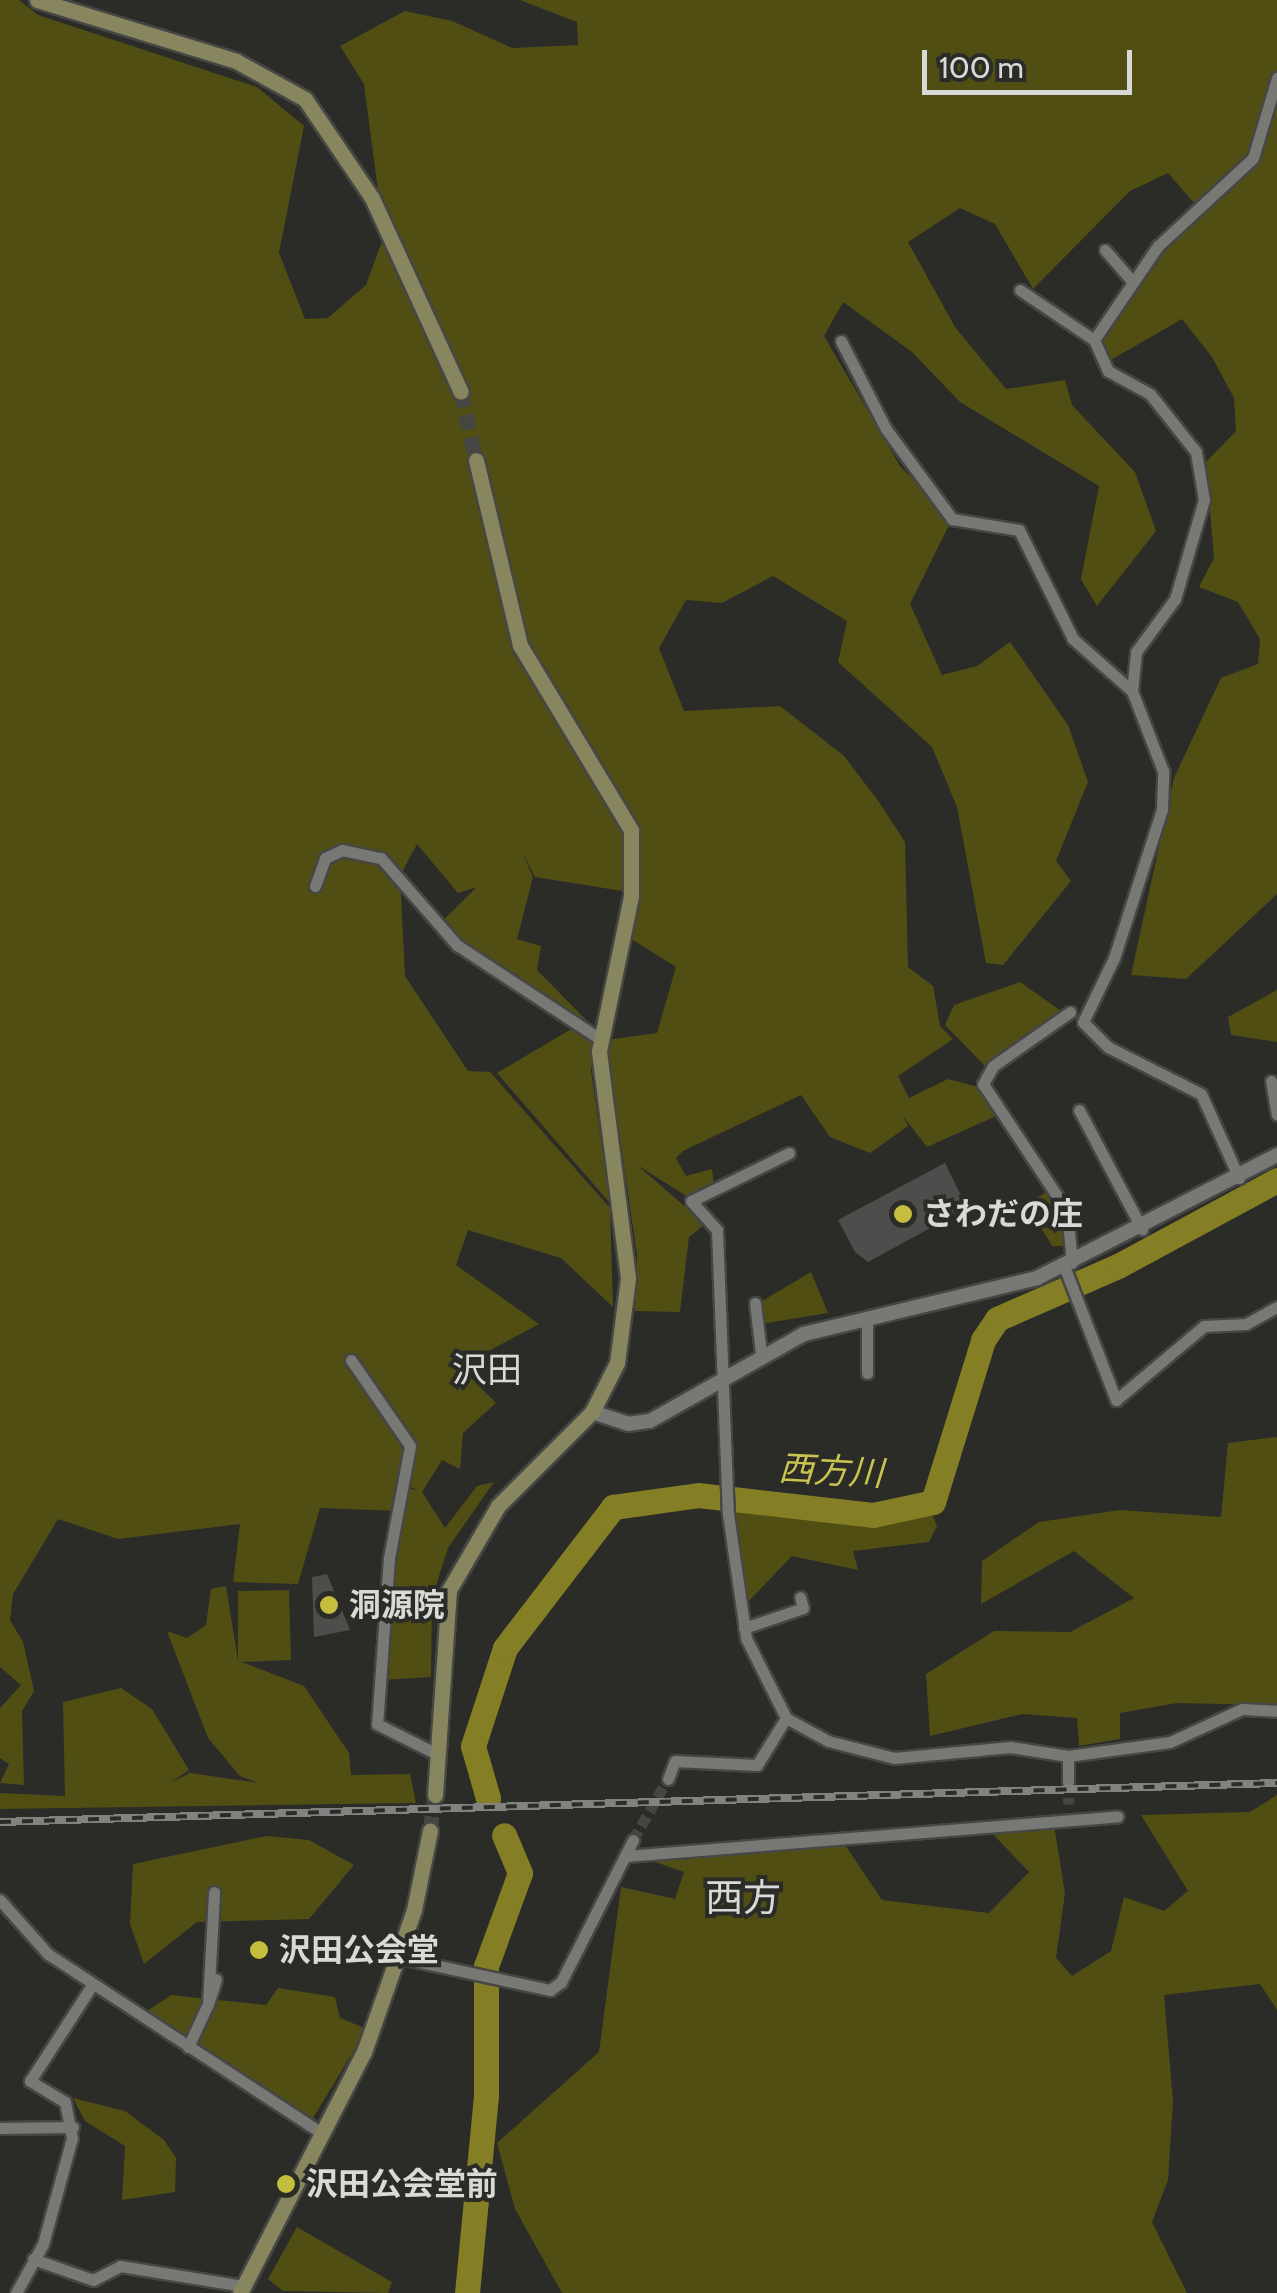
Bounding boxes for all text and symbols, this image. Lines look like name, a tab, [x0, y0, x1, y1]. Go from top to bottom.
scale bar	[927, 30, 1137, 92]
text: 100 m	[939, 49, 1024, 86]
place label: さわだの庄	[923, 1195, 1083, 1233]
marker: さわだの庄	[892, 1203, 914, 1225]
district label: 沢田	[452, 1349, 522, 1391]
water label: 西方川	[777, 1447, 885, 1495]
place label: 洞源院	[349, 1586, 445, 1624]
marker: 洞源院	[318, 1594, 340, 1616]
district label: 西方	[705, 1875, 781, 1921]
place label: 沢田公会堂	[279, 1931, 439, 1969]
marker: 沢田公会堂	[248, 1939, 270, 1961]
place label: 沢田公会堂前	[306, 2165, 498, 2203]
marker: 沢田公会堂前	[275, 2173, 297, 2195]

